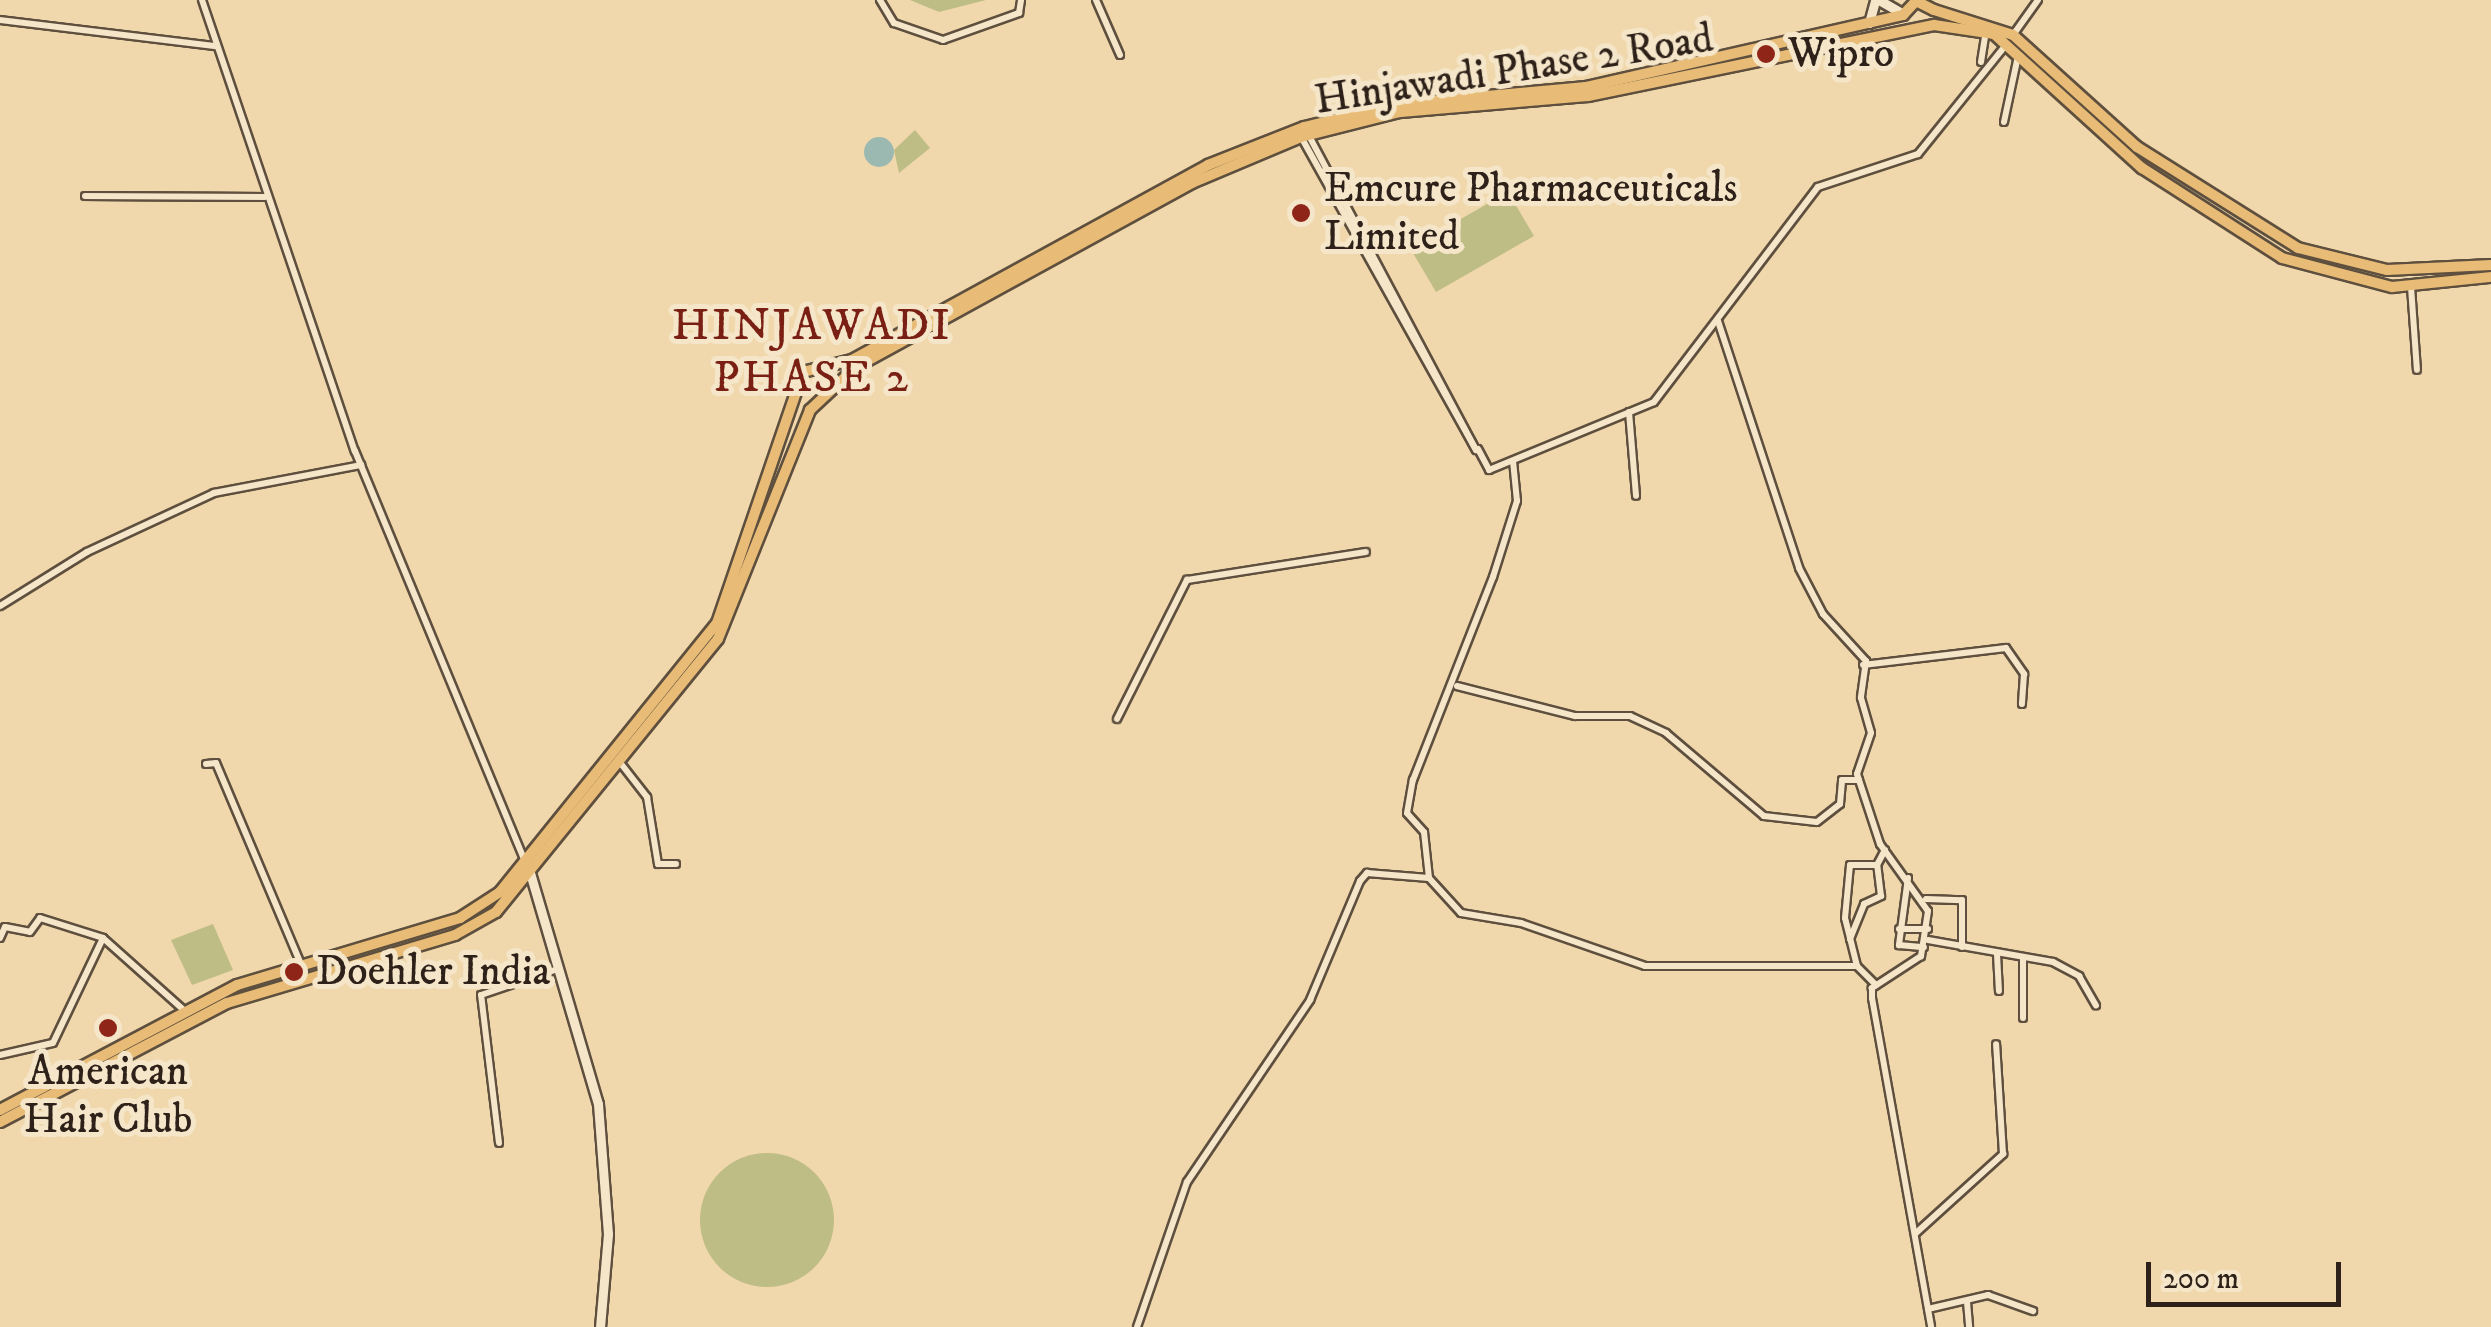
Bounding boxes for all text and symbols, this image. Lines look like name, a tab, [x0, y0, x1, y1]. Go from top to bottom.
street label: Hinjawadi Phase 2 Road	[1311, 14, 1717, 126]
place label: Wipro	[1788, 29, 1894, 79]
marker: Wipro	[1753, 41, 1779, 67]
place label: Emcure Pharmaceuticals Limited	[1324, 164, 1737, 262]
marker: Emcure Pharmaceuticals Limited	[1288, 200, 1314, 226]
district label: HINJAWADI PHASE 2	[672, 300, 952, 406]
place label: Doehler India	[316, 947, 550, 997]
marker: Doehler India	[281, 959, 307, 985]
marker: American Hair Club	[95, 1015, 121, 1041]
place label: American Hair Club	[24, 1047, 192, 1146]
scale bar	[2151, 1242, 2346, 1304]
text: 200 m	[2163, 1261, 2239, 1298]

